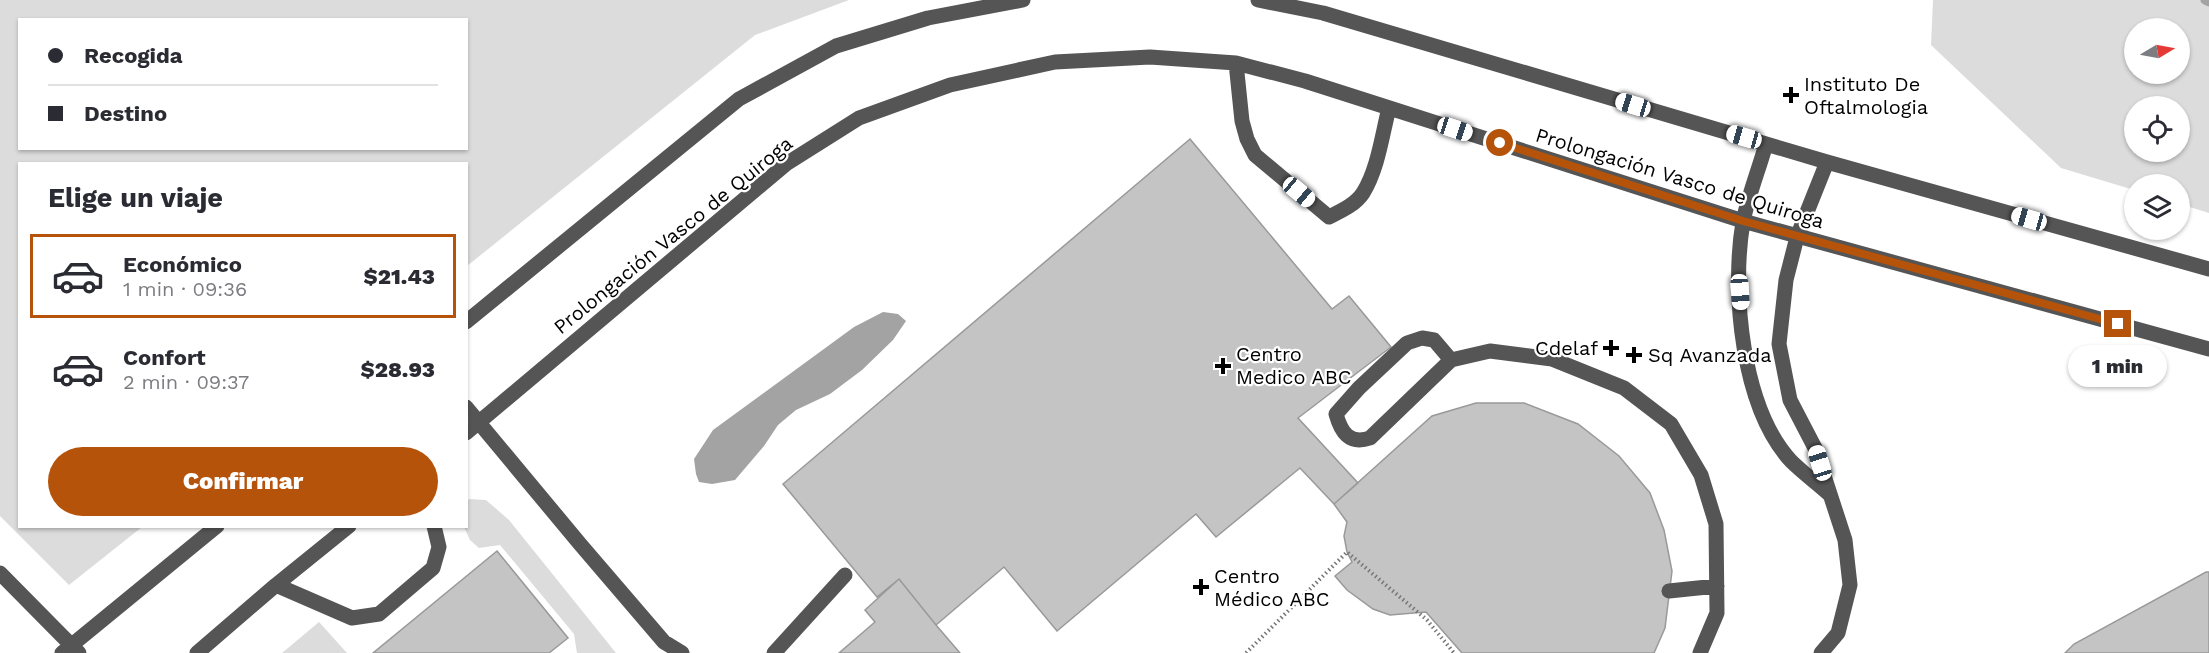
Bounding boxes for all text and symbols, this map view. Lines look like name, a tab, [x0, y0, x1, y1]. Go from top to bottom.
north arrow	[2124, 18, 2190, 84]
map controls	[2124, 18, 2190, 240]
text: Recogida	[84, 43, 183, 68]
place label: Instituto De Oftalmologia	[1804, 72, 1928, 119]
marker: Instituto De Oftalmologia	[1782, 86, 1800, 104]
car	[1613, 91, 1653, 119]
button: locate	[2124, 96, 2190, 162]
text: Destino	[84, 101, 167, 126]
car	[1435, 115, 1475, 143]
street label: Prolongación Vasco de Quiroga	[1533, 123, 1827, 233]
car	[1724, 123, 1764, 151]
route start	[1486, 129, 1513, 156]
street label: Prolongación Vasco de Quiroga	[549, 131, 797, 339]
car	[1279, 174, 1319, 210]
button: layers	[2124, 174, 2190, 240]
text: Elige un viaje	[48, 182, 223, 214]
car	[2009, 205, 2049, 233]
icon: car	[51, 249, 105, 303]
text: Económico	[123, 252, 242, 277]
text: $21.43	[364, 264, 435, 289]
car	[1730, 273, 1750, 311]
text: 1 min · 09:36	[123, 277, 247, 301]
route end	[2104, 310, 2131, 337]
place label: Cdelaf	[1535, 336, 1598, 360]
marker: Cdelaf	[1602, 339, 1620, 357]
icon: car	[51, 342, 105, 396]
place label: Centro Medico ABC	[1236, 342, 1352, 389]
place label: Sq Avanzada	[1648, 343, 1772, 367]
text: Confort	[123, 345, 206, 370]
callout: 1 min	[2068, 345, 2168, 387]
marker: Sq Avanzada	[1625, 346, 1643, 364]
text: 1 min	[2092, 354, 2143, 378]
text: $28.93	[360, 357, 435, 382]
marker: Centro Medico ABC	[1214, 357, 1232, 375]
text: 2 min · 09:37	[123, 370, 249, 394]
car	[1806, 443, 1834, 483]
button: Confirmar	[48, 447, 438, 516]
place label: Centro Médico ABC	[1214, 564, 1330, 611]
marker: Centro Médico ABC	[1192, 578, 1210, 596]

